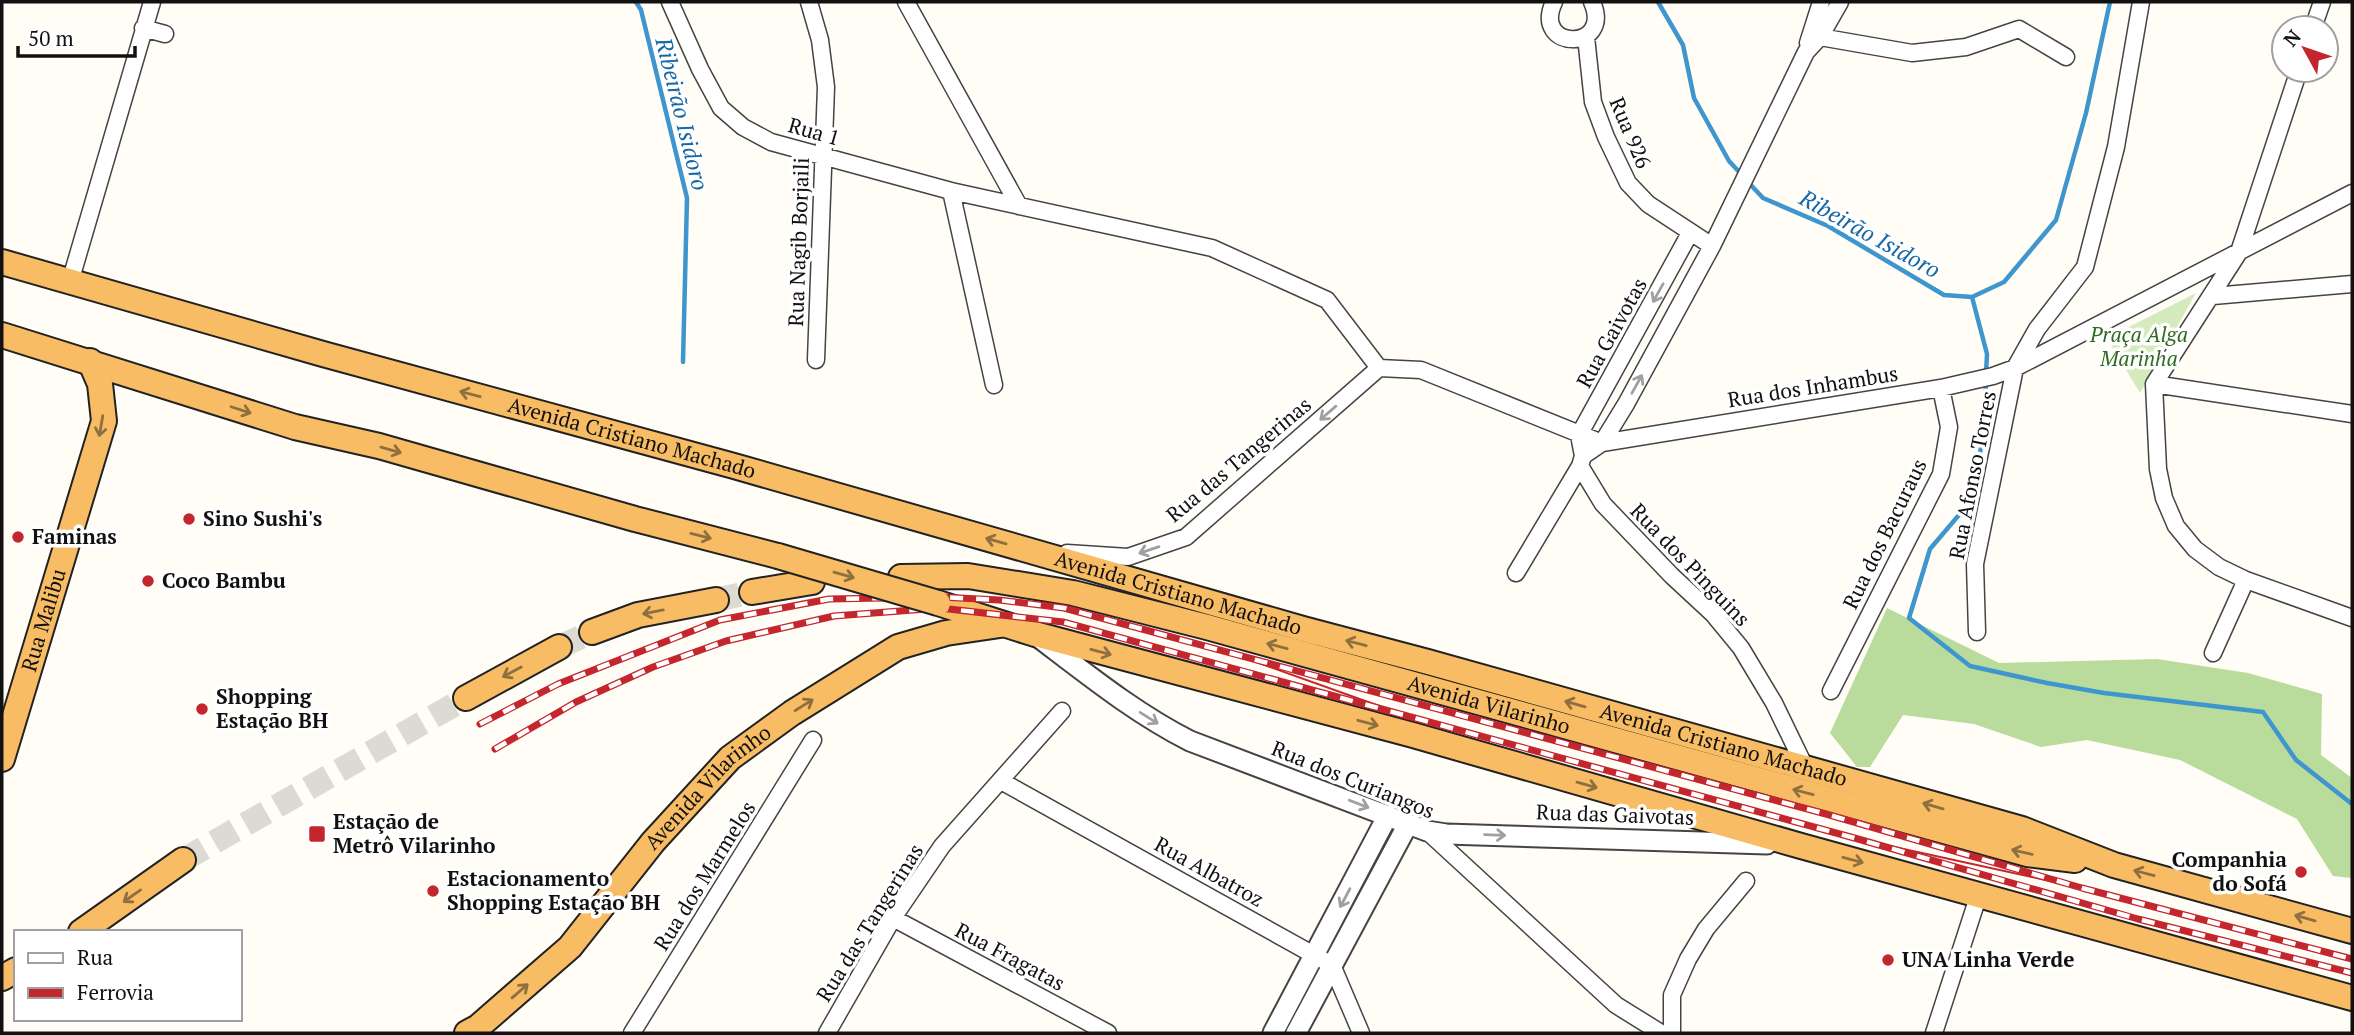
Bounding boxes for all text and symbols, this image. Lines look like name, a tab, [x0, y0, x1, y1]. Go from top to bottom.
scale bar	[18, 14, 135, 58]
north arrow	[2270, 14, 2340, 84]
text: 50 m	[28, 24, 74, 52]
text: N	[2277, 24, 2306, 51]
water label: Ribeirão Isidoro	[648, 33, 716, 194]
street label: Rua 926	[1603, 93, 1658, 172]
street label: Rua 1	[785, 110, 843, 152]
street label: Rua Nagib Borjaili	[781, 157, 815, 327]
water label: Ribeirão Isidoro	[1793, 182, 1946, 285]
street label: Rua Gaivotas	[1569, 273, 1653, 393]
one-way arrow	[1651, 282, 1665, 302]
park label: Praça Alga Marinha	[2089, 320, 2188, 372]
street label: Rua dos Inhambus	[1726, 359, 1900, 413]
one-way arrow	[1630, 374, 1644, 395]
one-way arrow	[459, 387, 482, 400]
street label: Rua Afonso Torres	[1942, 388, 2002, 561]
street label: Avenida Cristiano Machado	[505, 390, 759, 485]
street label: Rua das Tangerinas	[1160, 390, 1317, 528]
one-way arrow	[230, 404, 252, 417]
one-way arrow	[1319, 405, 1337, 421]
one-way arrow	[94, 414, 108, 437]
one-way arrow	[380, 444, 402, 457]
street label: Rua dos Bacuraus	[1836, 454, 1933, 613]
street label: Rua dos Pinguins	[1625, 497, 1757, 632]
place label: Sino Sushi's	[203, 504, 322, 532]
marker: Sino Sushi's	[181, 511, 197, 527]
place label: Faminas	[32, 522, 117, 550]
marker: Faminas	[10, 529, 26, 545]
one-way arrow	[689, 530, 712, 543]
one-way arrow	[985, 533, 1007, 546]
street label: Avenida Cristiano Machado	[1052, 544, 1305, 641]
one-way arrow	[1138, 545, 1160, 557]
street label: Rua Malibu	[14, 565, 72, 675]
place label: Coco Bambu	[162, 566, 286, 594]
one-way arrow	[832, 569, 854, 582]
marker: Coco Bambu	[140, 573, 156, 589]
one-way arrow	[642, 606, 665, 620]
one-way arrow	[1345, 636, 1368, 649]
one-way arrow	[1266, 639, 1289, 652]
one-way arrow	[1089, 646, 1112, 659]
one-way arrow	[503, 666, 523, 680]
street label: Avenida Vilarinho	[1404, 668, 1574, 740]
place label: Shopping Estação BH	[216, 682, 328, 734]
one-way arrow	[1565, 696, 1587, 709]
street label: Avenida Cristiano Machado	[1597, 696, 1851, 792]
one-way arrow	[793, 698, 813, 712]
marker: Shopping Estação BH	[194, 701, 210, 717]
one-way arrow	[1138, 712, 1158, 726]
one-way arrow	[1356, 717, 1379, 730]
street label: Avenida Vilarinho	[638, 718, 776, 855]
street label: Rua dos Curiangos	[1268, 734, 1439, 825]
one-way arrow	[1575, 779, 1598, 792]
one-way arrow	[1792, 785, 1815, 798]
street label: Rua dos Marmelos	[647, 795, 761, 955]
street label: Rua das Gaivotas	[1536, 797, 1695, 831]
one-way arrow	[1922, 798, 1944, 811]
one-way arrow	[1347, 799, 1369, 811]
place label: Estação de Metrô Vilarinho	[333, 807, 496, 859]
marker: Estação de Metrô Vilarinho	[307, 824, 327, 844]
one-way arrow	[1483, 828, 1506, 842]
street label: Rua Albatroz	[1150, 830, 1269, 913]
street label: Rua das Tangerinas	[809, 838, 929, 1007]
one-way arrow	[2011, 845, 2034, 858]
place label: Companhia do Sofá	[2172, 845, 2287, 897]
one-way arrow	[1841, 854, 1864, 867]
place label: Estacionamento Shopping Estação BH	[447, 864, 660, 916]
marker: Companhia do Sofá	[2293, 864, 2309, 880]
one-way arrow	[2133, 866, 2156, 879]
marker: Estacionamento Shopping Estação BH	[425, 883, 441, 899]
one-way arrow	[1338, 887, 1352, 907]
one-way arrow	[123, 889, 142, 903]
one-way arrow	[2294, 910, 2316, 923]
street label: Rua Fragatas	[951, 915, 1070, 997]
legend	[14, 930, 242, 1021]
text: Rua	[77, 943, 113, 971]
place label: UNA Linha Verde	[1902, 945, 2074, 973]
marker: UNA Linha Verde	[1880, 952, 1896, 968]
text: Ferrovia	[77, 978, 154, 1006]
one-way arrow	[510, 983, 528, 999]

